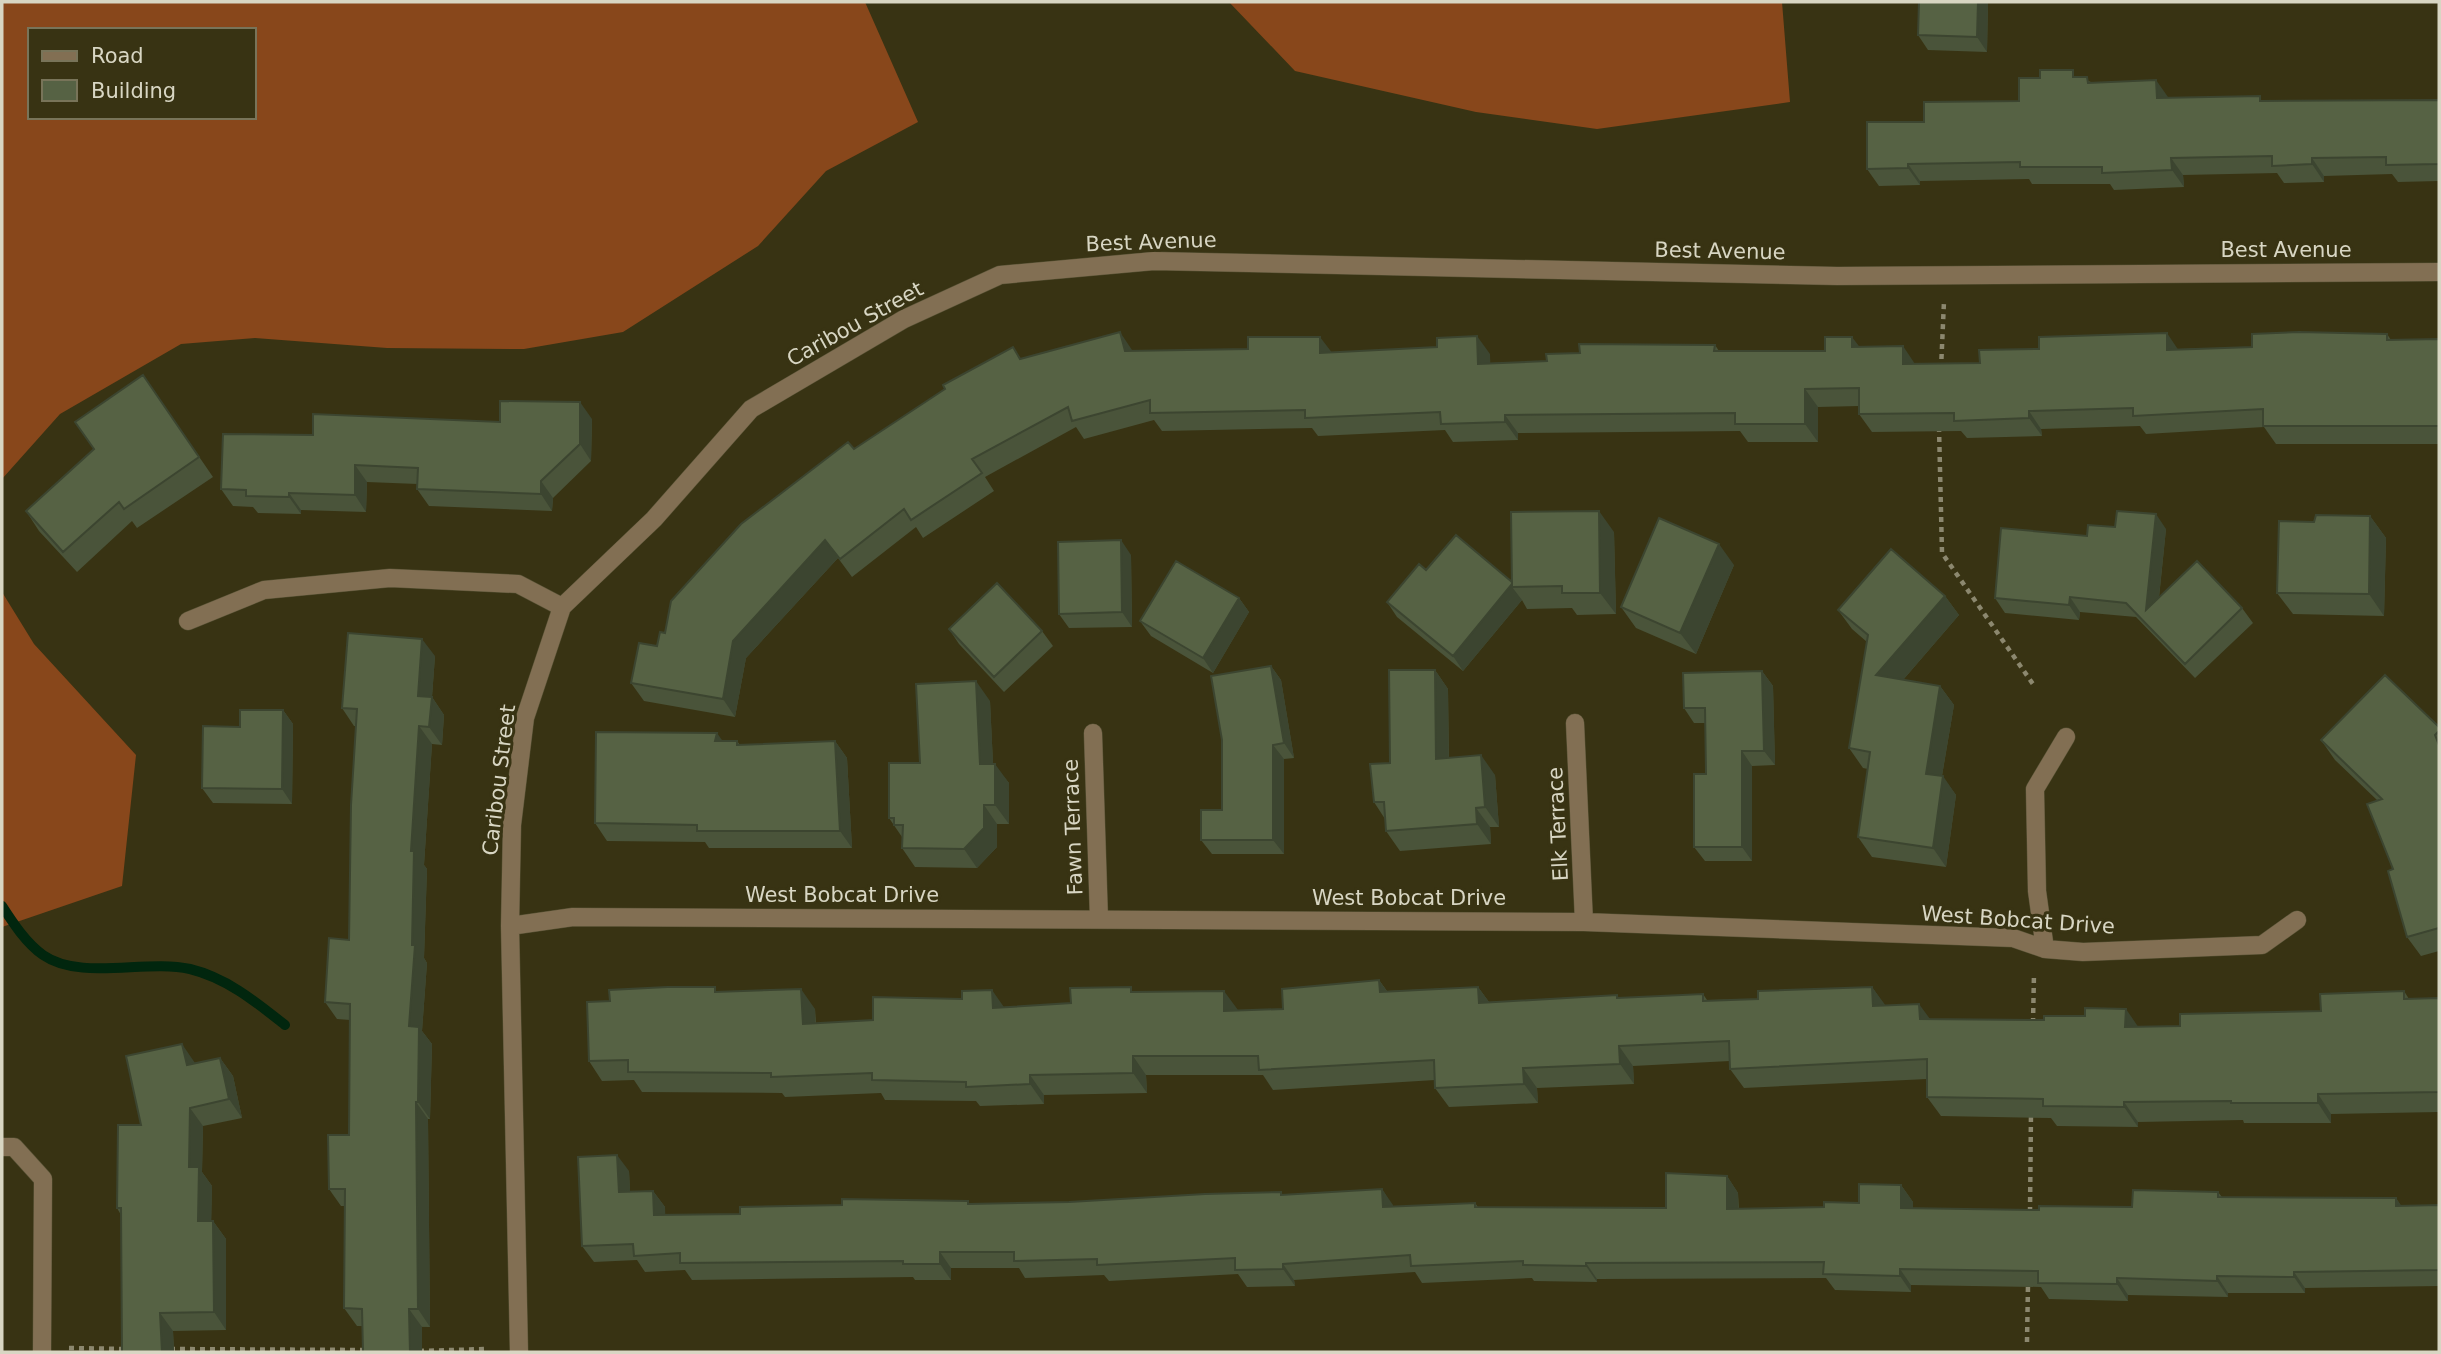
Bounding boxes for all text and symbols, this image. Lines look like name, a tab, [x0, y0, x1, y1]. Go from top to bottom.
legend	[28, 28, 256, 119]
text: Road	[91, 44, 144, 68]
text: Building	[91, 79, 176, 103]
street label: Best Avenue	[1085, 228, 1217, 256]
street label: Best Avenue	[1654, 238, 1786, 264]
street label: Best Avenue	[2220, 238, 2352, 262]
street label: Caribou Street	[783, 277, 927, 371]
street label: Caribou Street	[478, 703, 520, 857]
street label: Fawn Terrace	[1059, 758, 1087, 896]
street label: Elk Terrace	[1543, 766, 1573, 882]
street label: West Bobcat Drive	[745, 883, 939, 907]
street label: West Bobcat Drive	[1312, 886, 1506, 910]
street label: West Bobcat Drive	[1920, 901, 2116, 939]

